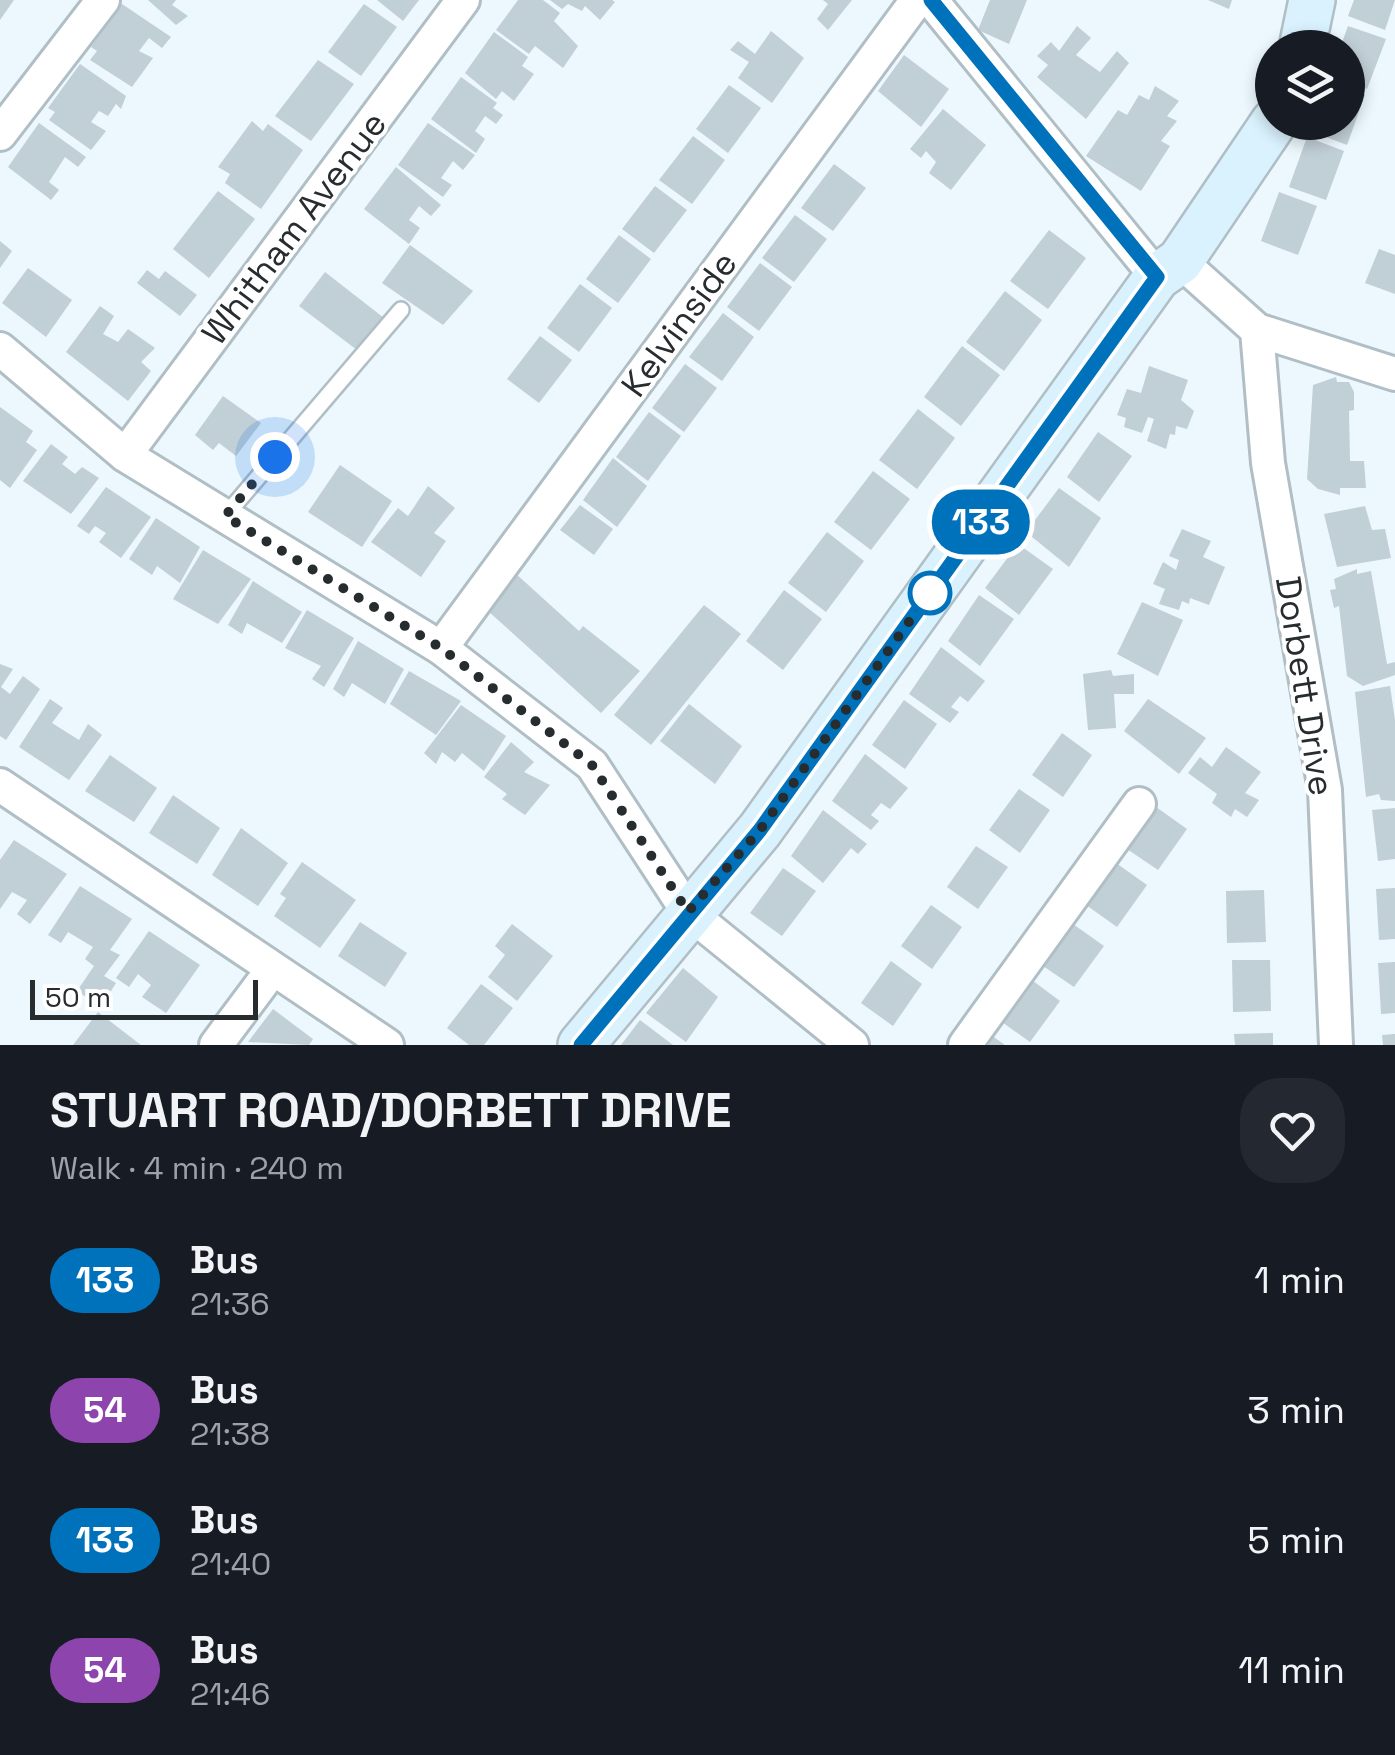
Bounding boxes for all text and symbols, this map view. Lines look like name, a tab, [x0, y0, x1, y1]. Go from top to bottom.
map controls	[1255, 30, 1365, 140]
button: layers	[1255, 30, 1365, 140]
street label: Whitham Avenue	[192, 103, 396, 353]
street label: Kelvinside	[612, 243, 746, 405]
your location	[250, 432, 300, 482]
line badge: 133	[924, 490, 1038, 554]
text: 133	[952, 500, 1010, 544]
unlabelled marker	[909, 572, 951, 614]
street label: Dorbett Drive	[1266, 573, 1344, 799]
scale bar	[30, 975, 258, 1020]
text: 50 m	[45, 979, 111, 1015]
button: heart	[1240, 1078, 1345, 1183]
text: STUART ROAD/DORBETT DRIVE	[50, 1080, 731, 1141]
text: Walk · 4 min · 240 m	[50, 1148, 344, 1188]
text: Bus	[190, 1236, 259, 1284]
text: 1 min	[1254, 1256, 1345, 1304]
text: 133	[76, 1258, 134, 1302]
text: 21:36	[190, 1284, 270, 1324]
text: Bus	[190, 1366, 259, 1414]
text: 3 min	[1247, 1386, 1345, 1434]
text: 54	[83, 1388, 127, 1432]
text: 21:38	[190, 1414, 270, 1454]
text: Bus	[190, 1496, 259, 1544]
text: 5 min	[1247, 1516, 1345, 1564]
text: 133	[76, 1518, 134, 1562]
text: 21:40	[190, 1544, 271, 1584]
text: Bus	[190, 1626, 259, 1674]
text: 11 min	[1238, 1646, 1345, 1694]
text: 54	[83, 1648, 127, 1692]
text: 21:46	[190, 1674, 270, 1714]

